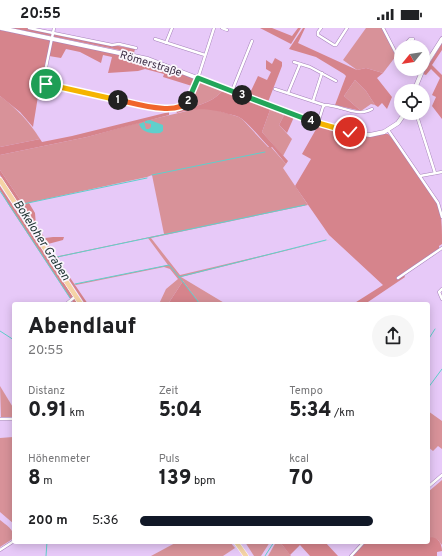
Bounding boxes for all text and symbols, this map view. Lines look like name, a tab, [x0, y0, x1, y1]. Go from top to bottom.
text: 20:55	[20, 5, 61, 24]
north arrow	[394, 40, 430, 76]
map controls	[394, 40, 430, 120]
street label: Römerstraße	[118, 48, 183, 80]
pin	[29, 67, 63, 101]
icon: arrive	[35, 73, 57, 95]
button: locate	[394, 84, 430, 120]
pin: 3	[232, 85, 252, 105]
text: 3	[239, 88, 245, 102]
pin: 1	[108, 90, 128, 110]
pin: 2	[178, 91, 198, 111]
text: 1	[116, 93, 120, 107]
text: 2	[185, 94, 191, 108]
pin: 4	[301, 111, 321, 131]
text: 4	[307, 114, 315, 128]
pin	[333, 115, 367, 149]
icon: check	[339, 121, 361, 143]
water label: Bokeloher Graben	[9, 197, 73, 284]
text: Abendlauf	[28, 314, 136, 341]
button: share	[372, 315, 414, 357]
text: 20:55	[28, 343, 63, 359]
text: Distanz	[28, 384, 65, 398]
text: Zeit	[159, 384, 178, 398]
text: Tempo	[289, 384, 323, 398]
text: 0.91	[28, 398, 67, 424]
text: 5:04	[159, 398, 202, 424]
text: 5:34	[289, 398, 331, 424]
text: km	[67, 406, 85, 420]
text: /km	[331, 406, 355, 420]
text: Höhenmeter	[28, 452, 90, 466]
text: Puls	[159, 452, 180, 466]
text: kcal	[289, 452, 309, 466]
text: 8	[28, 466, 41, 492]
text: 139	[159, 466, 191, 492]
text: 70	[289, 466, 314, 492]
text: m	[41, 474, 53, 488]
text: bpm	[191, 474, 216, 488]
text: 200 m	[28, 513, 68, 529]
text: 5:36	[92, 513, 119, 529]

